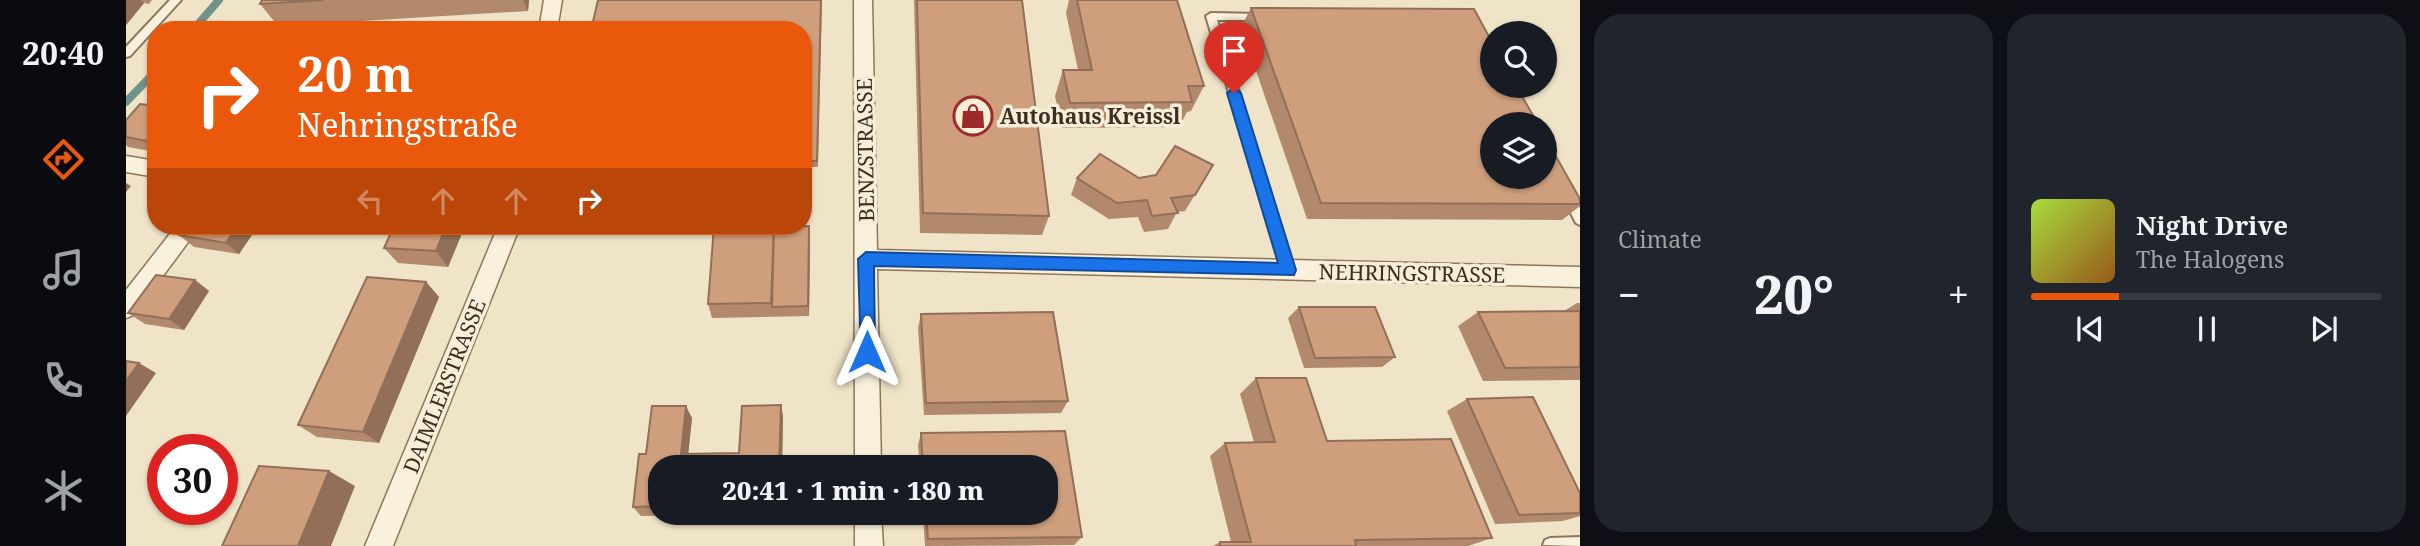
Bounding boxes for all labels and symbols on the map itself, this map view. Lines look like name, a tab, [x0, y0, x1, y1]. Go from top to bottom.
pin	[1204, 21, 1264, 93]
street label: BENZSTRASSE	[850, 78, 880, 222]
shop icon: Autohaus Kreissl	[952, 95, 994, 137]
place label: Autohaus Kreissl	[1000, 102, 1181, 130]
street label: NEHRINGSTRASSE	[1318, 257, 1506, 289]
street label: DAIMLERSTRASSE	[396, 295, 492, 477]
position arrow	[830, 315, 904, 389]
speed limit sign: 30	[147, 434, 238, 525]

